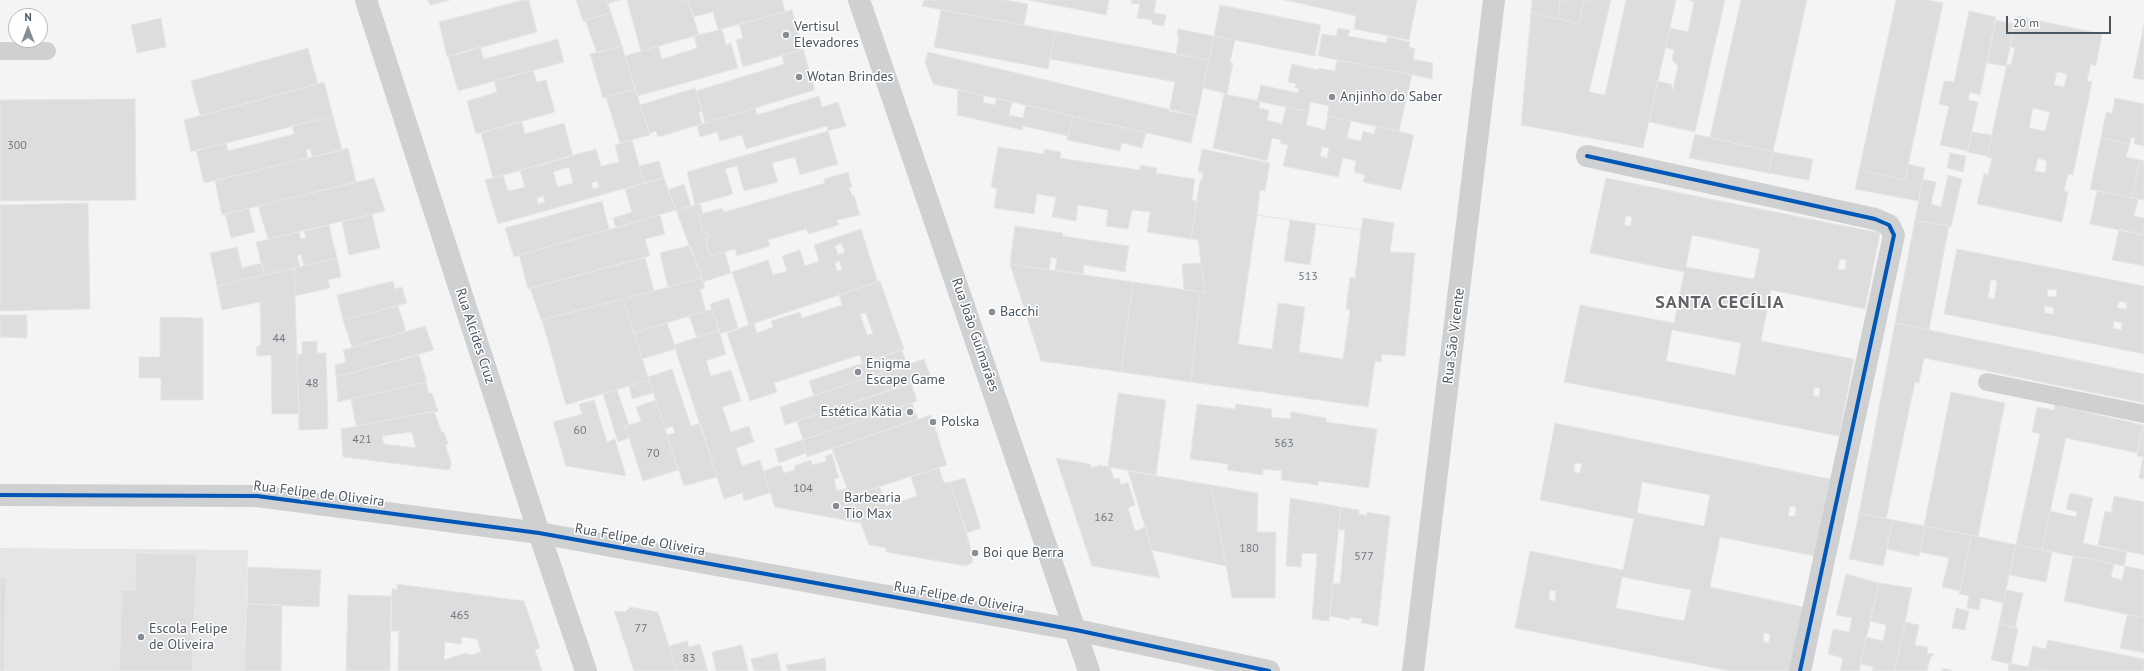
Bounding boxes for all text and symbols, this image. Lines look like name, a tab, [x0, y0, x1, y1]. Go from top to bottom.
north arrow	[8, 8, 48, 48]
scale bar	[2008, 8, 2113, 34]
text: N	[24, 10, 32, 24]
text: 20 m	[2013, 15, 2039, 30]
place label: Vertisul Elevadores	[794, 19, 859, 52]
marker: Vertisul Elevadores	[781, 30, 791, 40]
place label: Wotan Brindes	[807, 69, 893, 85]
marker: Wotan Brindes	[794, 72, 804, 82]
place label: Anjinho do Saber	[1340, 89, 1442, 105]
marker: Anjinho do Saber	[1327, 92, 1337, 102]
house number: 300	[7, 139, 27, 153]
house number: 513	[1298, 270, 1318, 284]
street label: Rua João Guimarães	[948, 276, 1002, 394]
street label: Rua Alcides Cruz	[452, 286, 498, 386]
street label: Rua São Vicente	[1440, 287, 1468, 385]
district label: SANTA CECÍLIA	[1655, 292, 1785, 314]
place label: Bacchi	[1000, 304, 1039, 320]
marker: Bacchi	[987, 307, 997, 317]
house number: 44	[272, 332, 286, 346]
place label: Enigma Escape Game	[866, 356, 945, 388]
marker: Enigma Escape Game	[853, 367, 863, 377]
house number: 48	[305, 377, 319, 391]
place label: Estética Kátia	[820, 404, 902, 420]
marker: Estética Kátia	[905, 407, 915, 417]
place label: Polska	[941, 414, 979, 430]
marker: Polska	[928, 417, 938, 427]
house number: 60	[573, 424, 587, 438]
house number: 421	[352, 433, 372, 447]
house number: 563	[1274, 437, 1294, 451]
house number: 70	[646, 447, 660, 461]
street label: Rua Felipe de Oliveira	[252, 478, 386, 510]
house number: 104	[793, 482, 813, 496]
place label: Barbearia Tio Max	[844, 490, 901, 522]
marker: Barbearia Tio Max	[831, 501, 841, 511]
house number: 162	[1094, 511, 1114, 525]
street label: Rua Felipe de Oliveira	[574, 520, 706, 560]
house number: 180	[1239, 542, 1259, 556]
place label: Boi que Berra	[983, 545, 1064, 561]
marker: Boi que Berra	[970, 548, 980, 558]
house number: 577	[1354, 550, 1374, 564]
street label: Rua Felipe de Oliveira	[893, 578, 1025, 618]
house number: 465	[450, 609, 470, 623]
place label: Escola Felipe de Oliveira	[149, 621, 228, 654]
house number: 77	[634, 622, 648, 636]
marker: Escola Felipe de Oliveira	[136, 632, 146, 642]
house number: 83	[682, 652, 696, 666]

